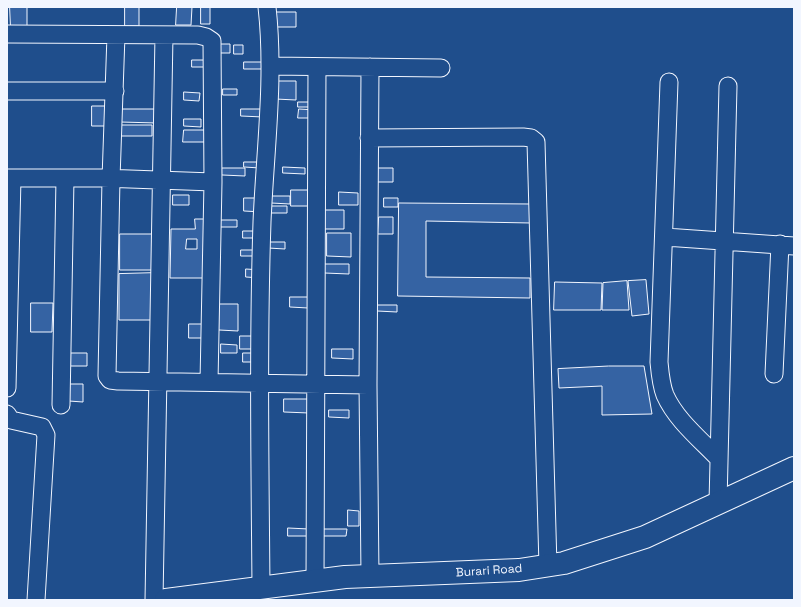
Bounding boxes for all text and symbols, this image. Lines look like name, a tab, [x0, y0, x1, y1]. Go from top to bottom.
street label: Burari Road	[455, 561, 523, 581]

